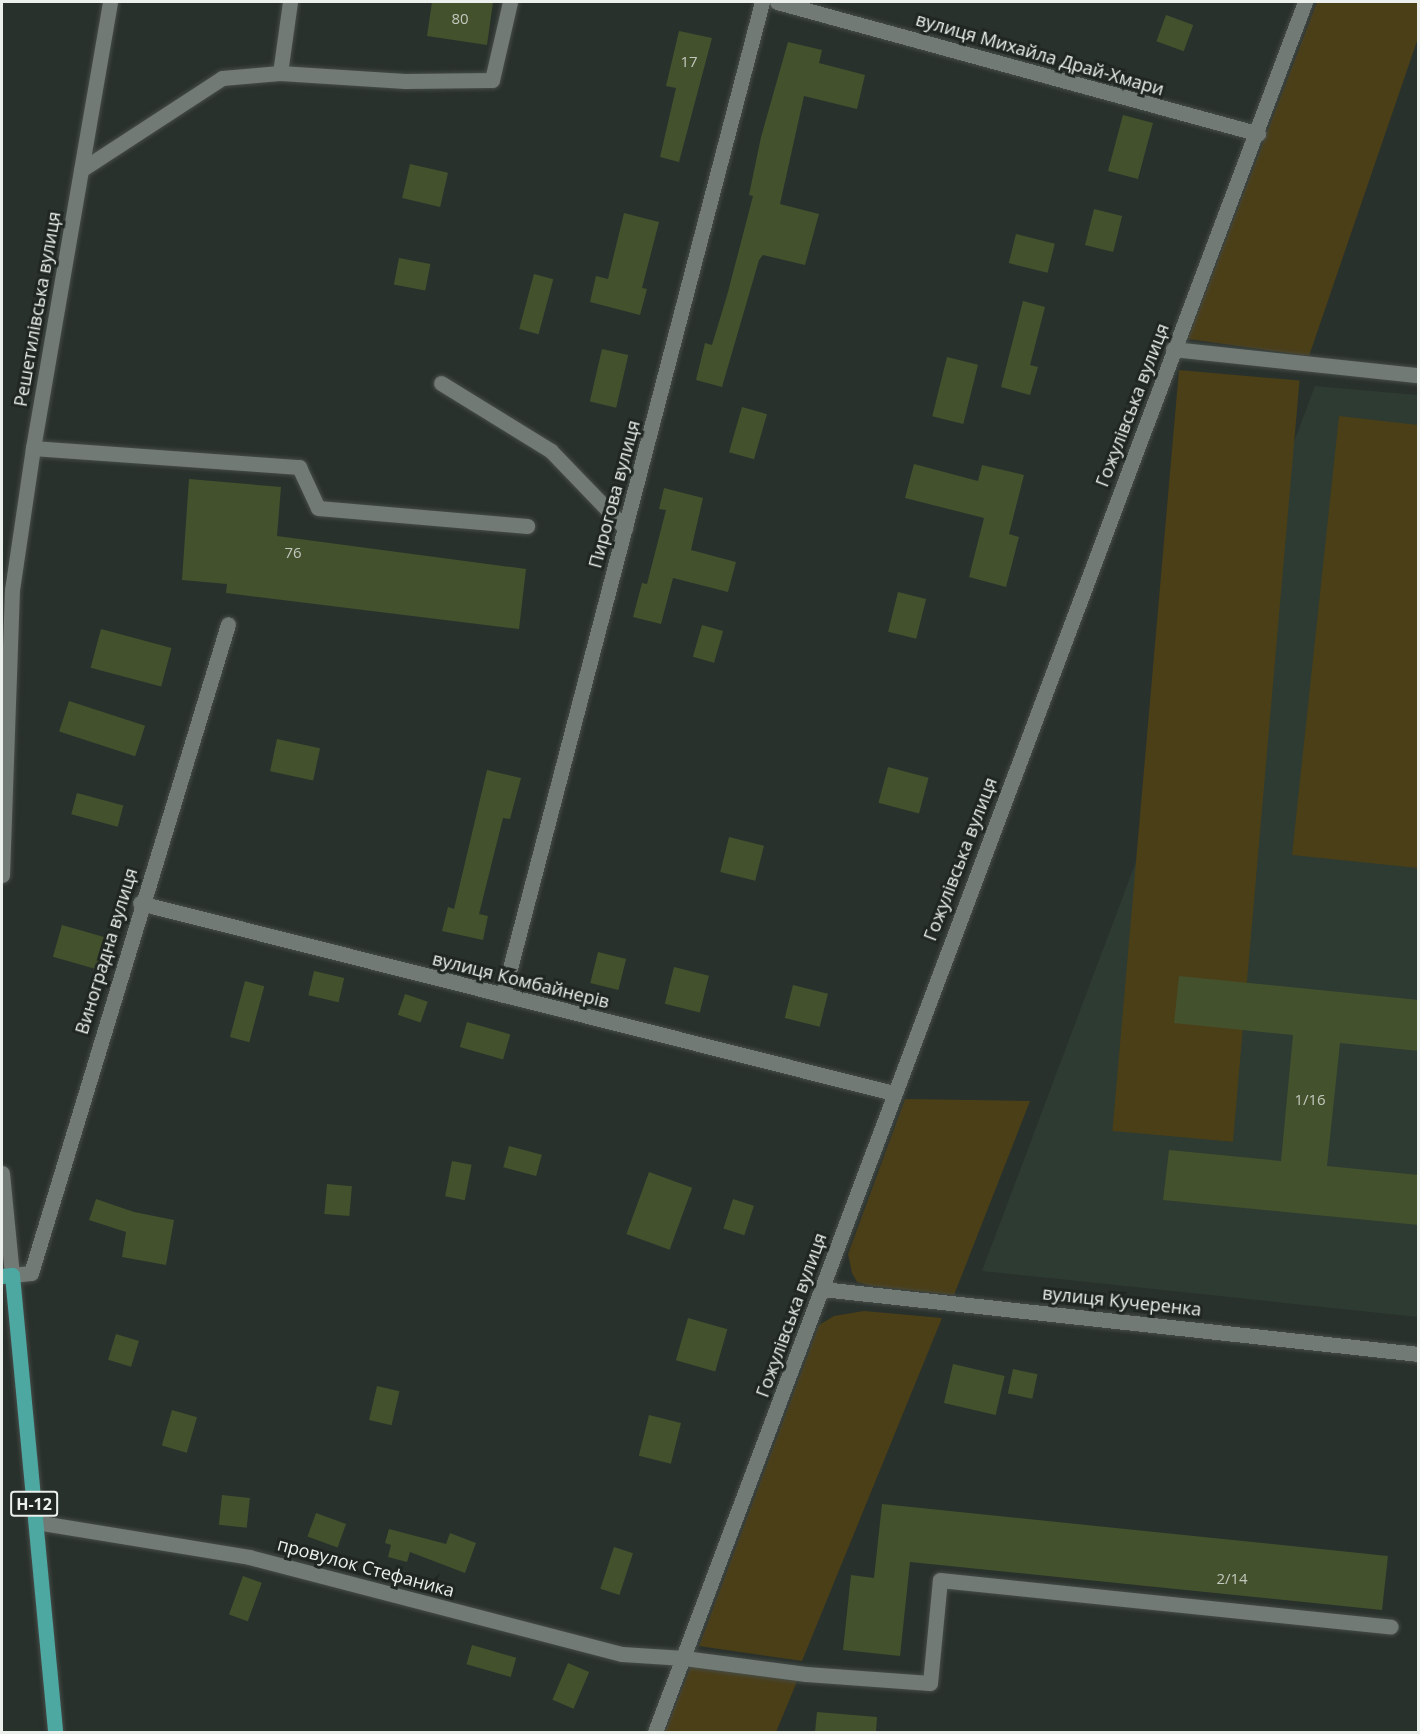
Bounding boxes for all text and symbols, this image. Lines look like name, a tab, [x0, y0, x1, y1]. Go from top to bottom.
street label: вулиця Михайла Драй-Хмари	[913, 8, 1167, 100]
house number: 80	[451, 10, 469, 28]
house number: 17	[680, 53, 698, 71]
street label: Решетилівська вулиця	[9, 210, 65, 408]
street label: Гожулівська вулиця	[1091, 320, 1173, 490]
street label: Пирогова вулиця	[584, 418, 644, 570]
house number: 76	[284, 544, 302, 562]
street label: Гожулівська вулиця	[919, 774, 1001, 944]
street label: Виноградна вулиця	[70, 865, 142, 1037]
street label: вулиця Комбайнерів	[430, 948, 612, 1012]
house number: 1/16	[1294, 1091, 1326, 1109]
street label: Гожулівська вулиця	[751, 1230, 831, 1400]
street label: вулиця Кучеренка	[1041, 1282, 1203, 1320]
road number: Н-12	[10, 1491, 58, 1517]
street label: провулок Стефаника	[275, 1533, 457, 1601]
house number: 2/14	[1216, 1570, 1248, 1588]

